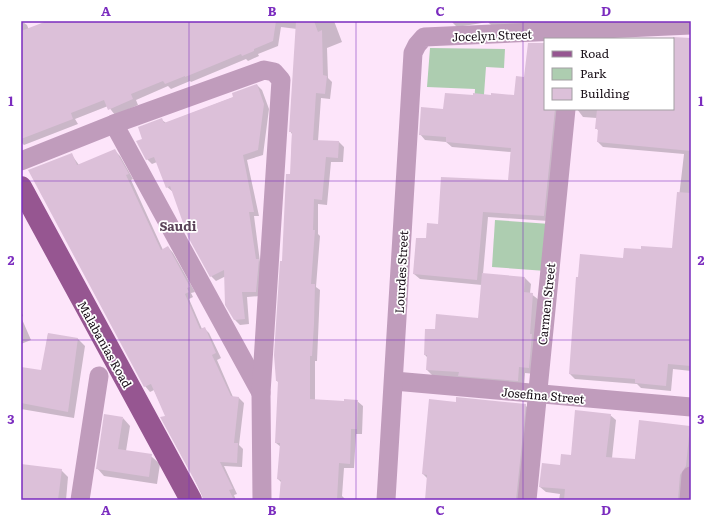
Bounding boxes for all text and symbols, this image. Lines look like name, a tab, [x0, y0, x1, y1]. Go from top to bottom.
text: A	[101, 1, 111, 20]
text: B	[268, 1, 277, 20]
text: C	[435, 1, 445, 20]
text: D	[601, 1, 611, 20]
street label: Jocelyn Street	[451, 25, 533, 45]
legend	[544, 38, 674, 110]
text: Road	[580, 44, 610, 62]
text: Park	[580, 64, 607, 82]
text: Building	[580, 84, 630, 102]
text: 1	[8, 91, 14, 110]
text: 1	[698, 91, 704, 110]
district label: Saudi	[159, 216, 197, 235]
street label: Lourdes Street	[390, 230, 412, 314]
text: 2	[8, 250, 15, 269]
text: 2	[698, 250, 705, 269]
street label: Carmen Street	[533, 262, 559, 346]
street label: Malabanias Road	[74, 297, 137, 391]
street label: Josefina Street	[501, 382, 585, 408]
text: 3	[7, 409, 15, 428]
text: 3	[697, 409, 705, 428]
text: A	[101, 500, 111, 519]
text: B	[268, 500, 277, 519]
text: C	[435, 500, 445, 519]
text: D	[601, 500, 611, 519]

